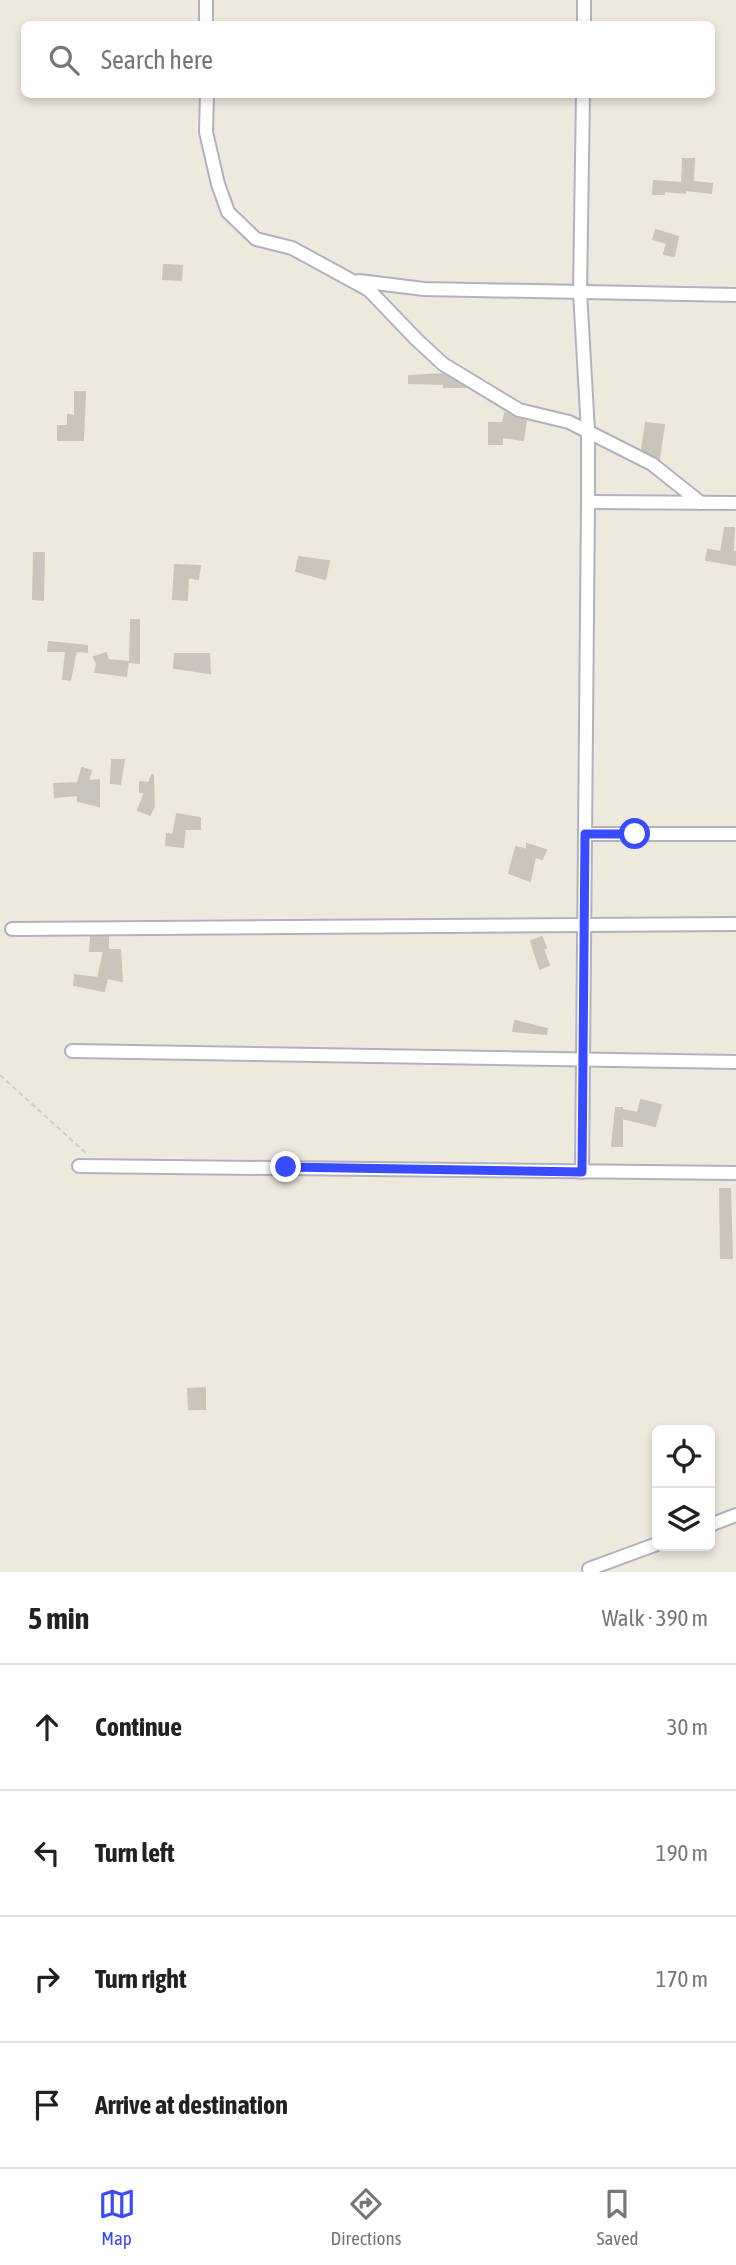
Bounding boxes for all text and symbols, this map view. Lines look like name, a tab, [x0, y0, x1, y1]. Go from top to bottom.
search box	[21, 21, 715, 98]
icon: search	[45, 41, 83, 79]
text: Search here	[101, 45, 213, 75]
route start	[619, 818, 650, 849]
route end	[270, 1151, 301, 1182]
map controls	[652, 1425, 715, 1551]
button: locate	[652, 1425, 715, 1488]
button: layers	[652, 1488, 715, 1551]
text: 5 min	[28, 1601, 89, 1635]
text: Walk · 390 m	[602, 1605, 708, 1631]
icon: ahead	[28, 1708, 66, 1746]
text: Continue	[95, 1712, 182, 1742]
text: 30 m	[667, 1714, 708, 1740]
icon: left	[28, 1834, 66, 1872]
text: Turn left	[95, 1838, 175, 1868]
text: 190 m	[656, 1840, 708, 1866]
icon: right	[28, 1960, 66, 1998]
text: Turn right	[95, 1964, 186, 1994]
text: 170 m	[656, 1966, 708, 1992]
icon: arrive	[28, 2086, 66, 2124]
text: Arrive at destination	[95, 2090, 288, 2120]
tab: Map	[98, 2185, 136, 2249]
tab: Directions	[331, 2185, 401, 2249]
tab: Saved	[596, 2185, 638, 2249]

